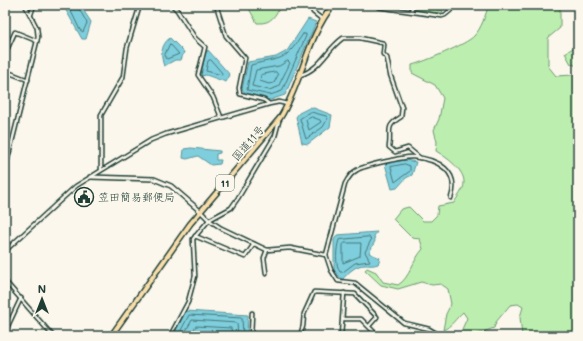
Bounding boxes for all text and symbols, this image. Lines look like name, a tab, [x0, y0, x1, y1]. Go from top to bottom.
street label: 国道11号	[228, 122, 267, 164]
road number: 11	[216, 175, 234, 191]
public building icon: 笠田簡易郵便局	[73, 186, 95, 208]
place label: 笠田簡易郵便局	[98, 189, 175, 204]
north arrow	[22, 279, 62, 319]
text: N	[38, 281, 46, 296]

